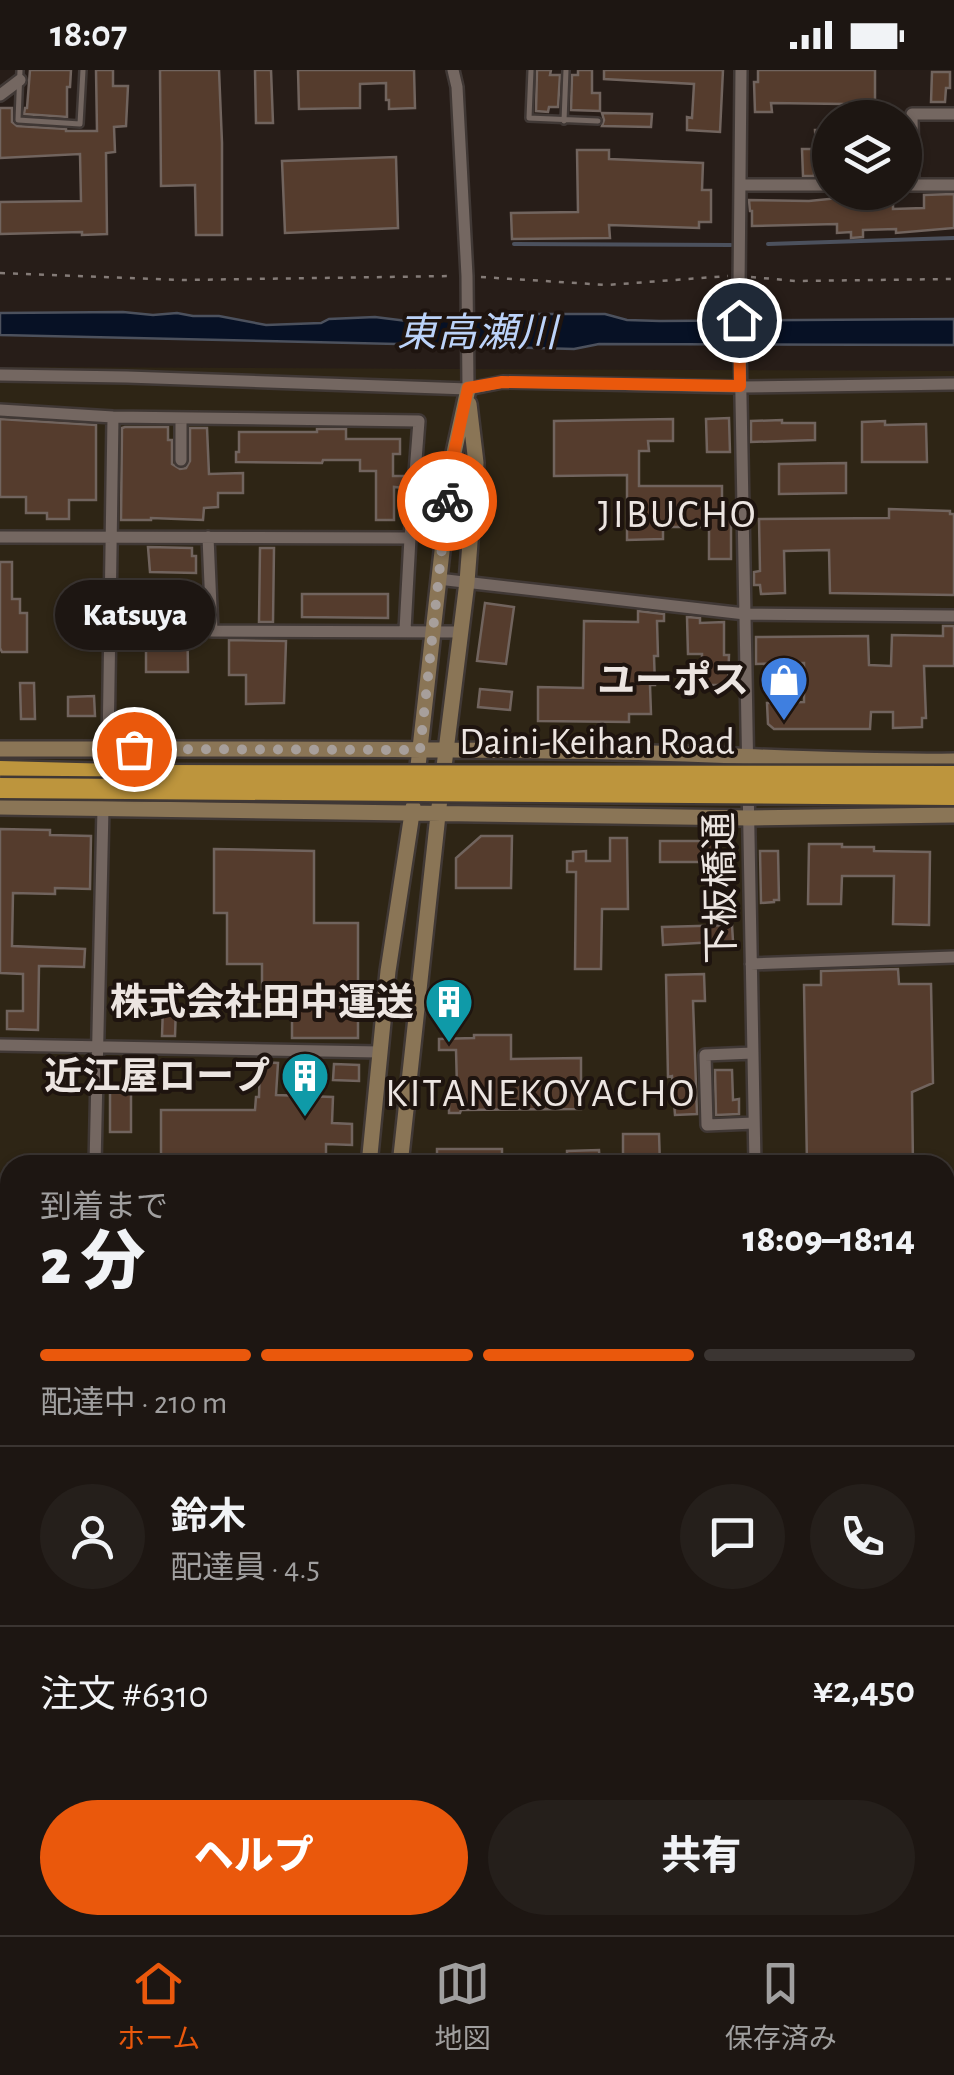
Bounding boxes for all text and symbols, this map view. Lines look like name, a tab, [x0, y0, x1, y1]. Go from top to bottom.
text: 18:07	[50, 16, 127, 54]
map controls	[812, 100, 922, 210]
button: layers	[812, 100, 922, 210]
pin	[697, 278, 782, 363]
icon: home	[712, 293, 767, 348]
water label: 東高瀬川	[397, 312, 561, 354]
courier	[397, 451, 497, 551]
icon: bike	[420, 474, 475, 529]
district label: JIBUCHO	[598, 495, 758, 535]
callout: Katsuya	[54, 579, 214, 649]
text: Katsuya	[83, 599, 188, 631]
shop icon: ユーポス	[758, 654, 810, 722]
place label: ユーポス	[597, 660, 749, 701]
pin	[92, 707, 177, 792]
icon: bag	[107, 722, 162, 777]
street label: Daini-Keihan Road	[459, 724, 735, 762]
street label: 下板橋通	[700, 812, 742, 964]
building icon: 株式会社田中運送	[423, 976, 475, 1044]
place label: 株式会社田中運送	[110, 982, 414, 1023]
building icon: 近江屋ロープ	[279, 1050, 331, 1118]
place label: 近江屋ロープ	[44, 1056, 270, 1097]
district label: KITANEKOYACHO	[385, 1074, 697, 1114]
text: 到着まで	[40, 1191, 168, 1223]
text: 18:09–18:14	[743, 1221, 915, 1259]
text: 2 分	[40, 1231, 146, 1296]
text: 配達中 · 210 m	[40, 1387, 227, 1419]
button: person	[40, 1484, 145, 1589]
button: chat	[680, 1484, 785, 1589]
button: phone	[810, 1484, 915, 1589]
text: 鈴木	[170, 1499, 246, 1537]
text: 配達員 · 4.5	[170, 1552, 320, 1584]
text: ¥2,450	[813, 1672, 915, 1710]
text: 注文 #6310	[40, 1677, 209, 1715]
button: ヘルプ	[40, 1800, 468, 1915]
button: 共有	[488, 1800, 915, 1915]
tab: ホーム	[117, 1956, 200, 2057]
tab: 地図	[435, 1956, 491, 2057]
tab: 保存済み	[725, 1956, 837, 2057]

